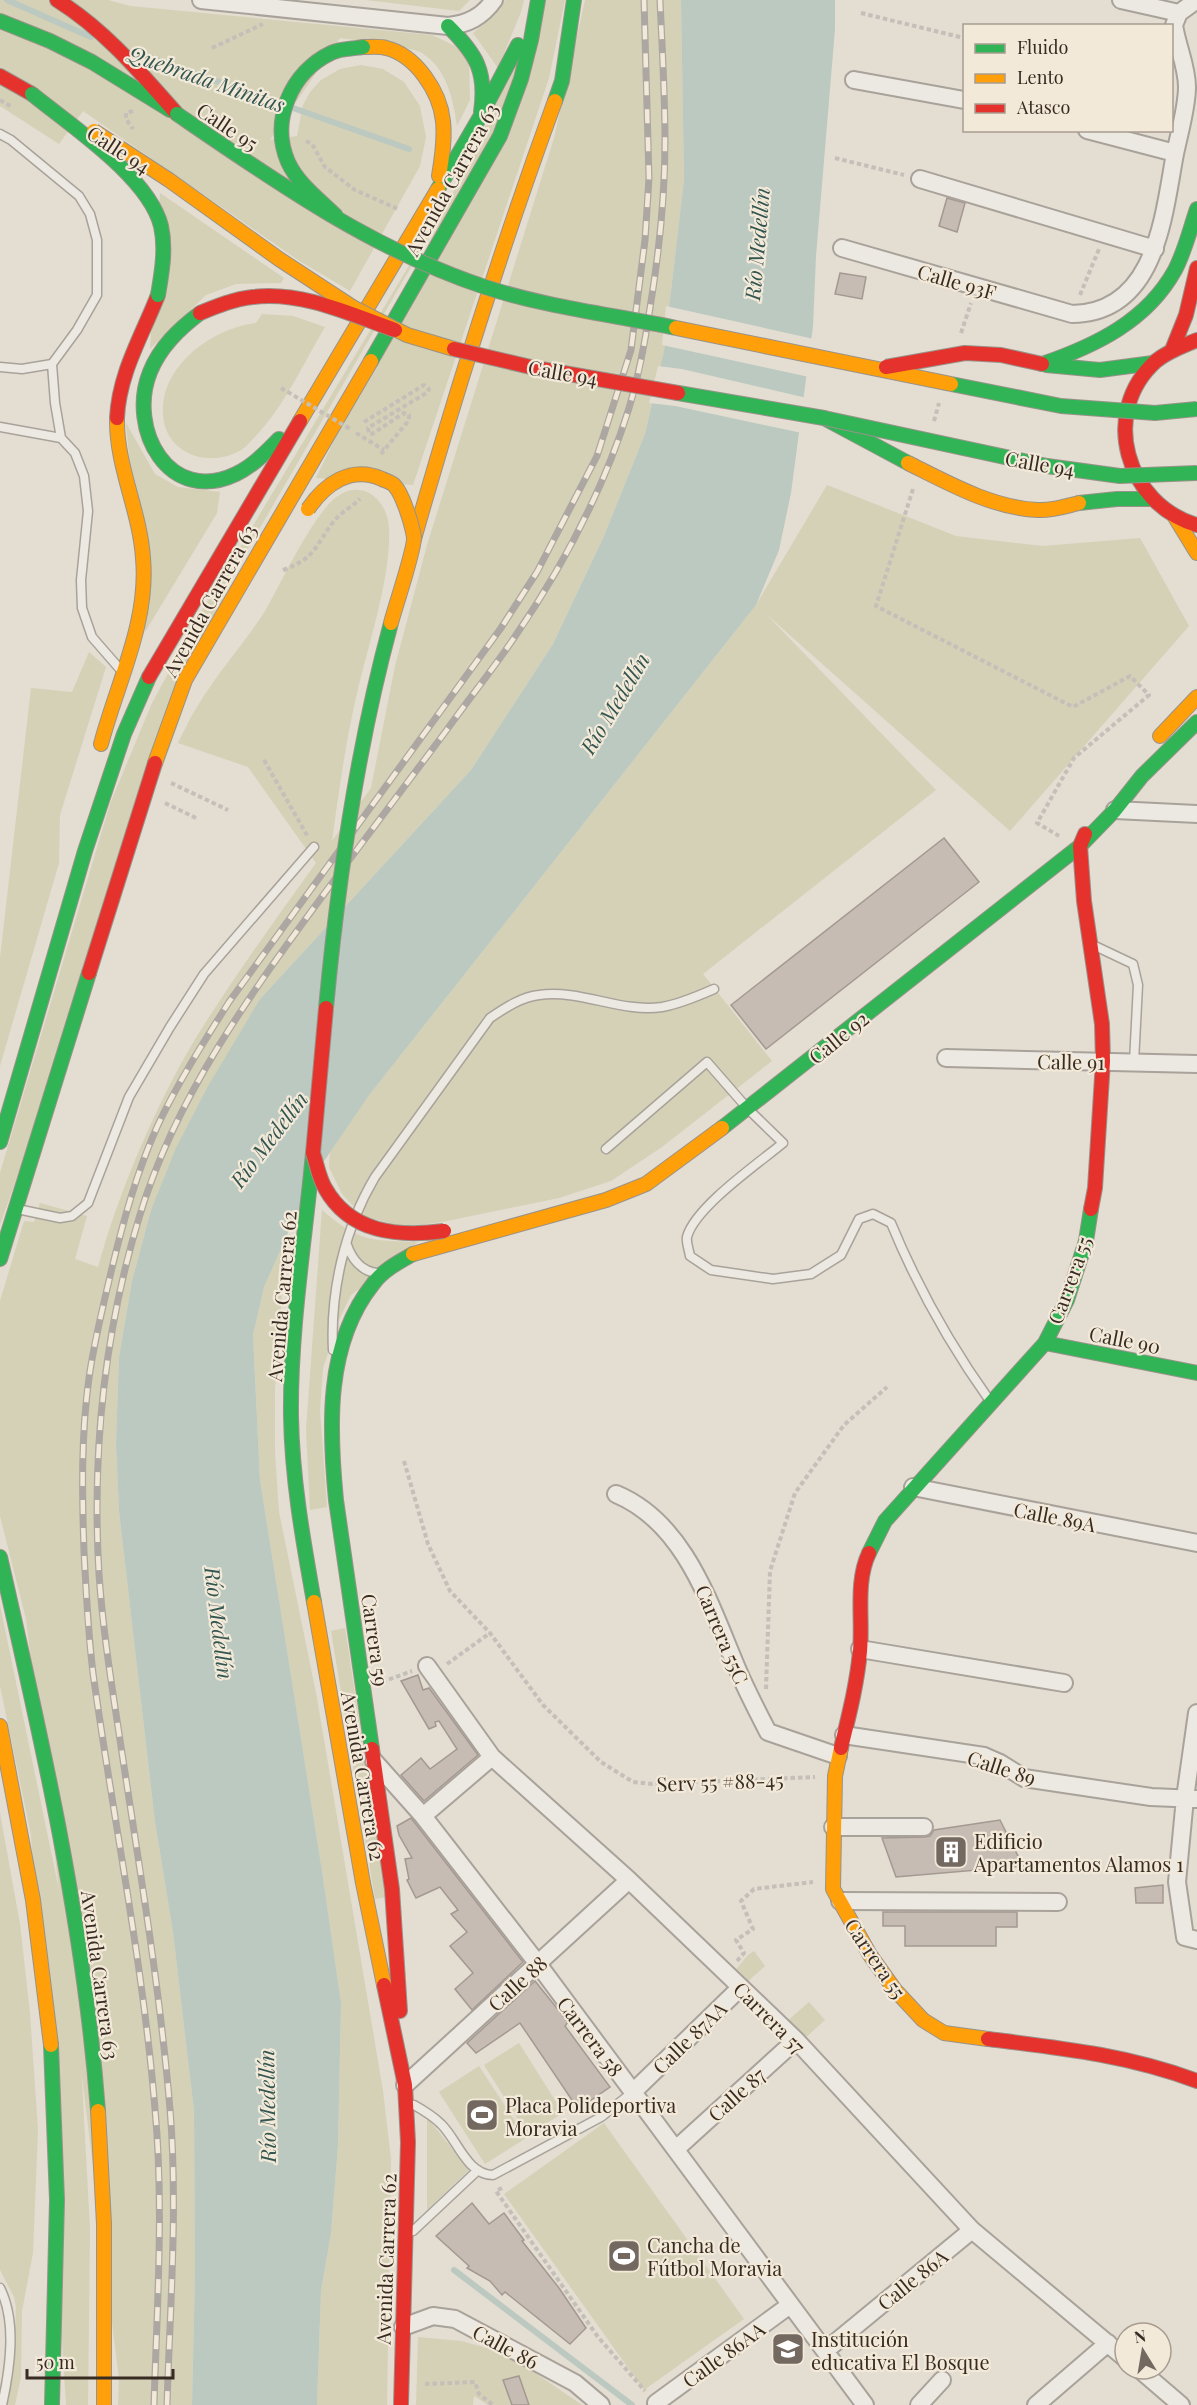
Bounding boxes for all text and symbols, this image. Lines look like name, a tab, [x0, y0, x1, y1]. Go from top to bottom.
legend	[963, 24, 1173, 132]
text: Fluido	[1017, 35, 1068, 59]
water label: Quebrada Minitas	[124, 38, 289, 118]
text: Lento	[1017, 65, 1064, 89]
text: Atasco	[1016, 95, 1070, 119]
street label: Calle 95	[192, 96, 264, 156]
street label: Avenida Carrera 63	[397, 98, 504, 261]
street label: Calle 94	[82, 119, 156, 179]
water label: Río Medellín	[737, 186, 775, 303]
street label: Calle 93F	[915, 257, 999, 305]
street label: Calle 94	[526, 353, 600, 391]
street label: Calle 94	[1003, 444, 1077, 482]
street label: Avenida Carrera 63	[155, 519, 262, 682]
water label: Río Medellín	[572, 647, 655, 760]
street label: Calle 92	[802, 1005, 874, 1069]
street label: Calle 91	[1037, 1047, 1105, 1075]
water label: Río Medellín	[222, 1085, 313, 1193]
street label: Avenida Carrera 62	[260, 1210, 302, 1383]
street label: Carrera 55	[1041, 1232, 1097, 1328]
street label: Calle 90	[1087, 1319, 1163, 1359]
street label: Calle 89A	[1012, 1495, 1099, 1537]
water label: Río Medellín	[199, 1564, 241, 1681]
street label: Carrera 55C	[690, 1580, 756, 1688]
street label: Carrera 59	[356, 1592, 396, 1688]
street label: Avenida Carrera 62	[336, 1688, 392, 1863]
street label: Calle 89	[964, 1743, 1040, 1791]
street label: Serv 55 #88-45	[656, 1765, 784, 1797]
place label: Edificio Apartamentos Alamos 1	[973, 1827, 1184, 1877]
building icon: Edificio Apartamentos Alamos 1	[933, 1834, 969, 1870]
street label: Avenida Carrera 63	[76, 1888, 126, 2061]
street label: Carrera 55	[839, 1913, 913, 2003]
street label: Calle 88	[482, 1949, 552, 2017]
street label: Carrera 57	[728, 1975, 812, 2059]
street label: Carrera 58	[552, 1991, 630, 2081]
street label: Calle 87AA	[646, 1994, 732, 2079]
water label: Río Medellín	[251, 2049, 281, 2164]
street label: Calle 87	[701, 2061, 771, 2127]
place label: Placa Polideportiva Moravia	[505, 2091, 676, 2141]
sports icon: Placa Polideportiva Moravia	[464, 2097, 500, 2133]
street label: Avenida Carrera 62	[368, 2173, 401, 2346]
place label: Cancha de Fútbol Moravia	[647, 2231, 782, 2281]
sports icon: Cancha de Fútbol Moravia	[606, 2238, 642, 2274]
street label: Calle 86A	[871, 2242, 953, 2316]
street label: Calle 86AA	[676, 2315, 770, 2393]
street label: Calle 86	[468, 2317, 544, 2375]
north arrow	[1113, 2321, 1173, 2381]
text: N	[1132, 2324, 1148, 2347]
place label: Institución educativa El Bosque	[811, 2325, 990, 2375]
school or university icon: Institución educativa El Bosque	[770, 2331, 806, 2367]
scale bar	[27, 2342, 172, 2380]
text: 50 m	[36, 2350, 75, 2374]

